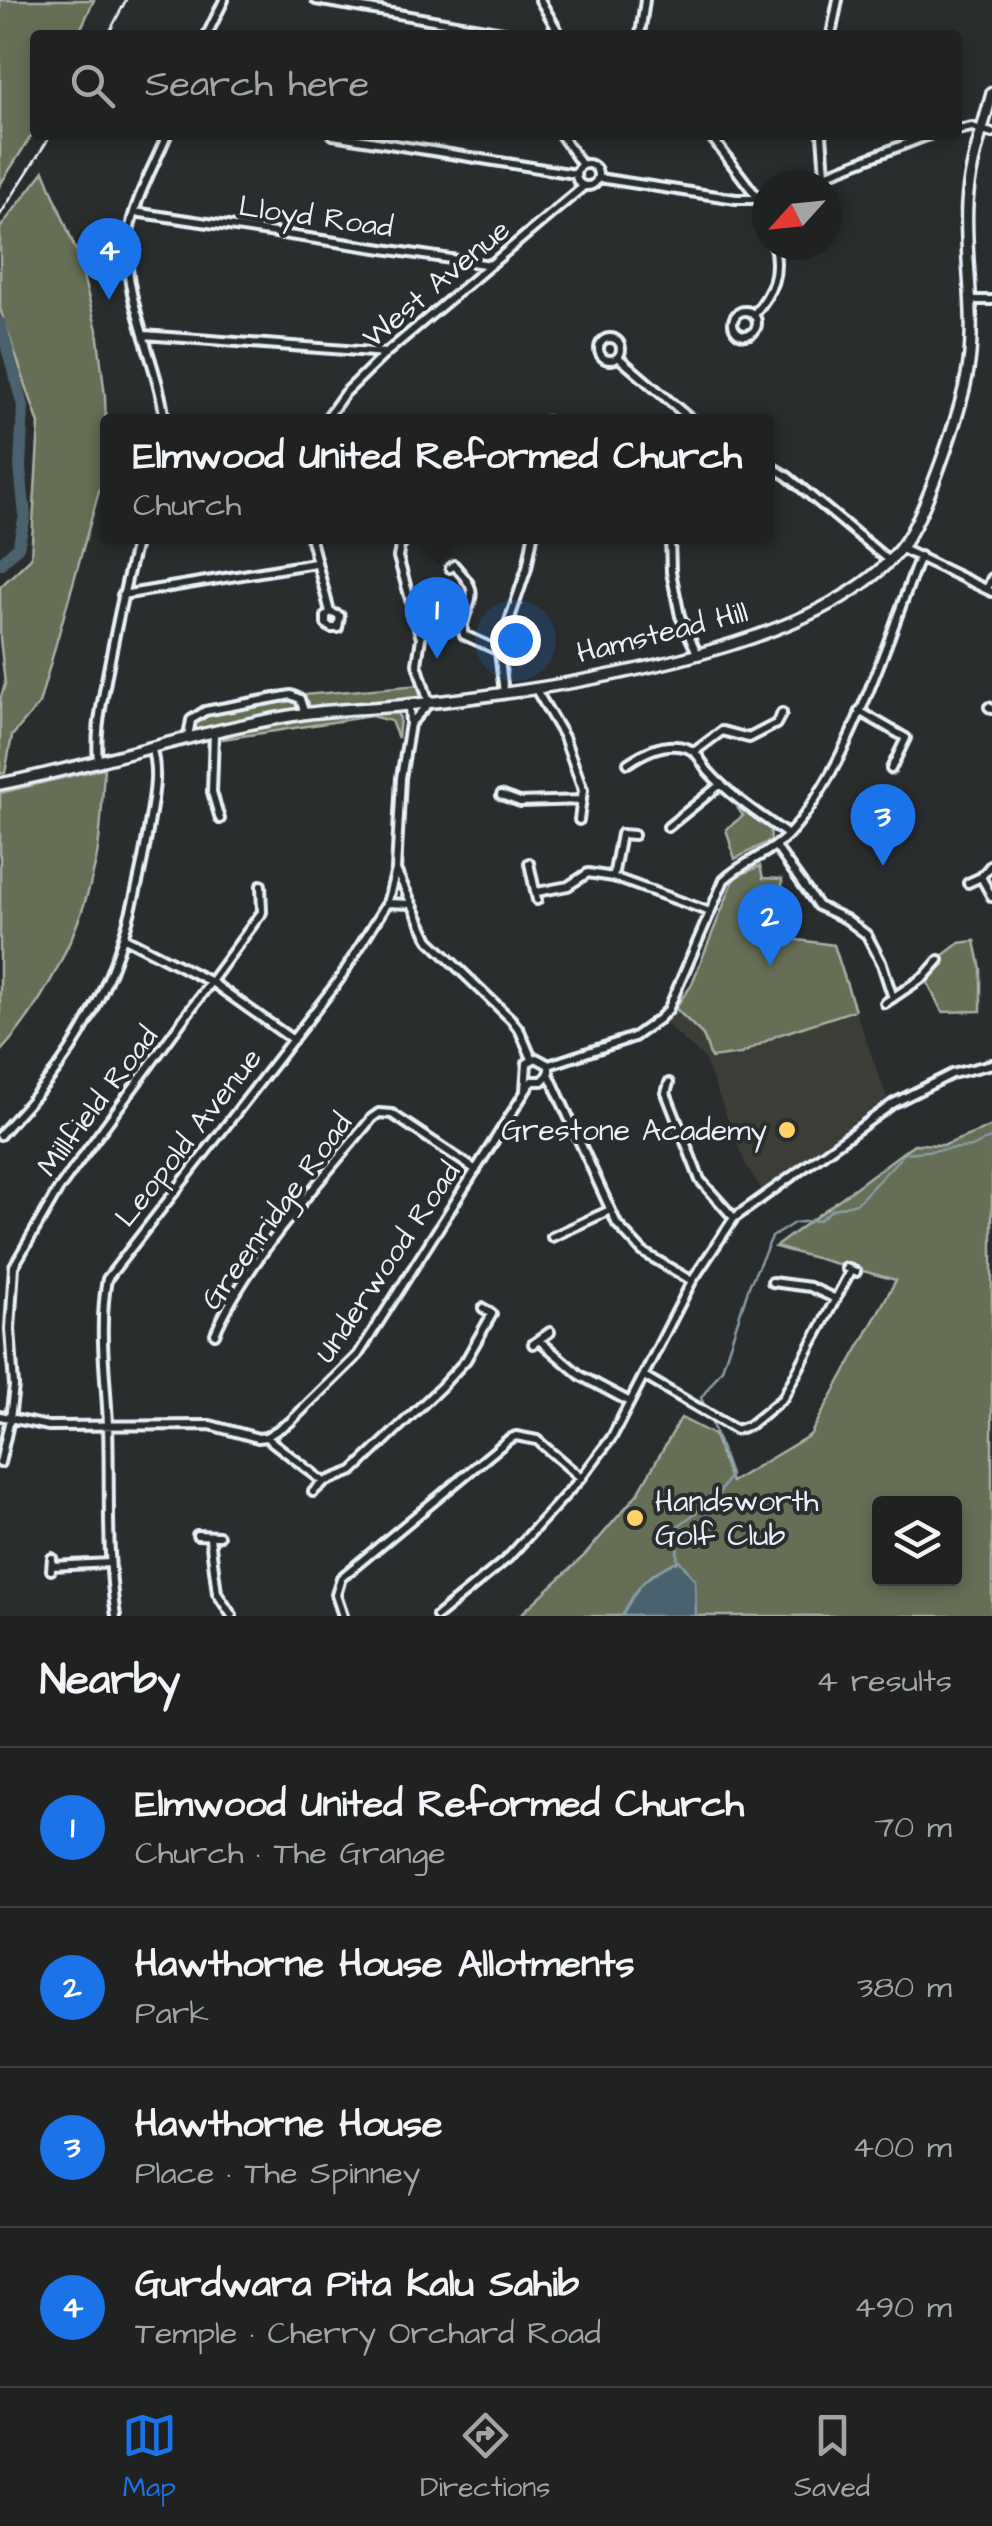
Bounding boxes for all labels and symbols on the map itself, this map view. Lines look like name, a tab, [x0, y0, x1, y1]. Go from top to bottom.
north arrow	[752, 170, 842, 260]
street label: Lloyd Road	[236, 185, 396, 250]
street label: West Avenue	[354, 209, 520, 358]
pin: 4	[76, 218, 142, 300]
pin: 1	[404, 576, 470, 659]
street label: Hamstead Hill	[572, 591, 752, 675]
your location	[490, 615, 541, 666]
pin: 3	[850, 784, 916, 866]
pin: 2	[738, 884, 802, 966]
street label: Millfield Road	[27, 1018, 168, 1185]
street label: Leopold Avenue	[105, 1039, 272, 1236]
street label: Greenridge Road	[191, 1105, 363, 1319]
place label: Grestone Academy	[501, 1110, 767, 1153]
marker: Grestone Academy	[776, 1119, 798, 1141]
street label: Underwood Road	[305, 1154, 471, 1371]
place label: Handsworth Golf Club	[655, 1481, 819, 1557]
marker: Handsworth Golf Club	[624, 1507, 646, 1529]

